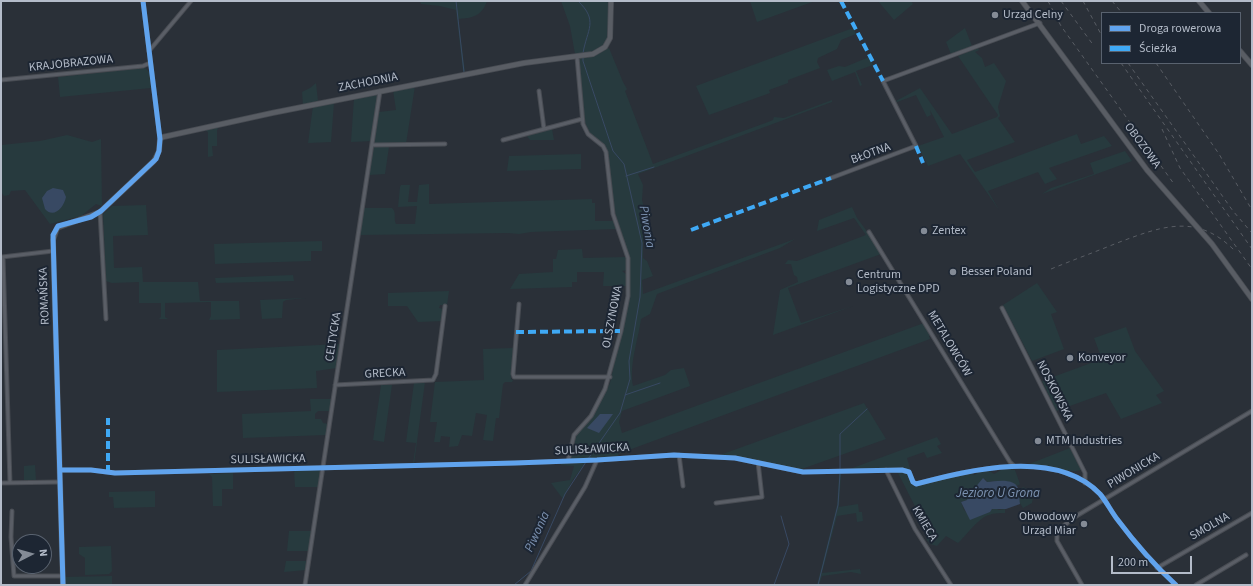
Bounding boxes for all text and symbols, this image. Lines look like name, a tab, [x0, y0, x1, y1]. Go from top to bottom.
place label: Urząd Celny	[1003, 8, 1063, 22]
marker: Urząd Celny	[990, 10, 1000, 20]
legend	[1101, 12, 1241, 64]
text: Droga rowerowa	[1139, 20, 1221, 37]
text: Ścieżka	[1139, 40, 1177, 57]
street label: KRAJOBRAZOWA	[28, 52, 114, 76]
street label: ZACHODNIA	[337, 70, 399, 96]
street label: OBOZOWA	[1121, 120, 1163, 172]
street label: BŁOTNA	[849, 140, 893, 168]
water label: Piwonia	[635, 205, 657, 249]
place label: Zentex	[932, 224, 966, 238]
marker: Zentex	[919, 226, 929, 236]
place label: Besser Poland	[961, 265, 1032, 279]
street label: ROMAŃSKA	[37, 267, 53, 325]
marker: Besser Poland	[948, 267, 958, 277]
place label: Centrum Logistyczne DPD	[857, 268, 940, 296]
marker: Centrum Logistyczne DPD	[844, 277, 854, 287]
street label: OLSZYNOWA	[600, 284, 626, 350]
street label: METALOWCÓW	[924, 309, 974, 379]
street label: CELTYCKA	[323, 311, 345, 363]
place label: Konveyor	[1078, 351, 1126, 365]
marker: Konveyor	[1065, 353, 1075, 363]
street label: NOSKOWSKA	[1033, 358, 1075, 424]
street label: GRECKA	[364, 366, 406, 382]
place label: MTM Industries	[1046, 434, 1122, 448]
marker: MTM Industries	[1033, 436, 1043, 446]
street label: SULISŁAWICKA	[554, 441, 630, 459]
street label: PIWONICKA	[1105, 450, 1163, 492]
street label: SULISŁAWICKA	[230, 452, 306, 468]
water label: Jezioro U Grona	[956, 486, 1040, 502]
street label: KMIECA	[908, 504, 940, 544]
water label: Piwonia	[522, 509, 554, 555]
place label: Obwodowy Urząd Miar	[1019, 510, 1076, 538]
street label: SMOLNA	[1188, 510, 1232, 544]
marker: Obwodowy Urząd Miar	[1079, 519, 1089, 529]
north arrow	[12, 534, 52, 574]
text: N	[36, 548, 51, 557]
scale bar	[1113, 548, 1194, 574]
text: 200 m	[1118, 554, 1148, 571]

